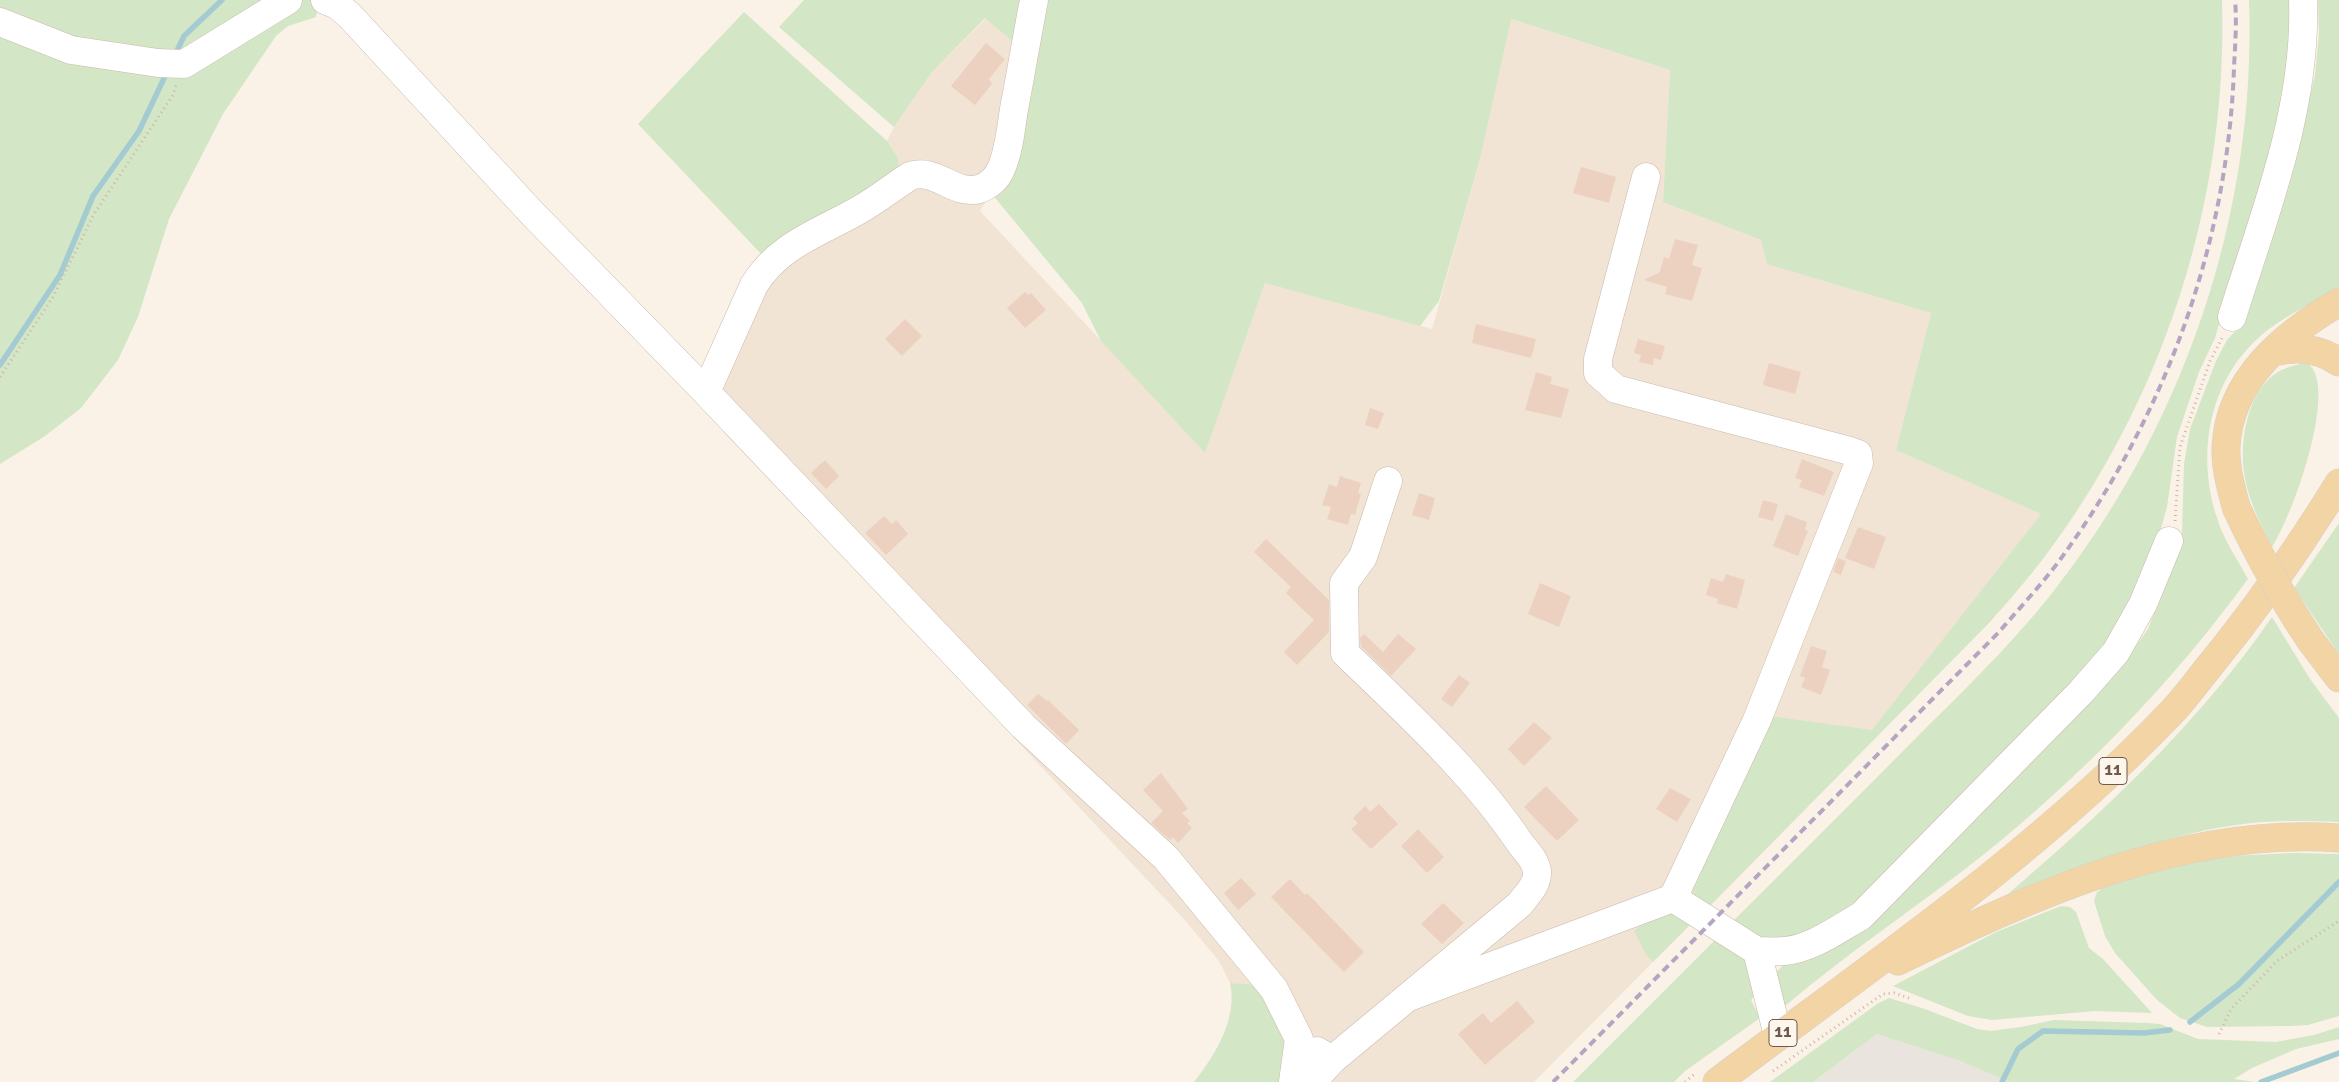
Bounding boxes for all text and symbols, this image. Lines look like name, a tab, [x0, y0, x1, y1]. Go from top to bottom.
road number: 11	[2099, 758, 2127, 784]
road number: 11	[1769, 1020, 1797, 1046]

